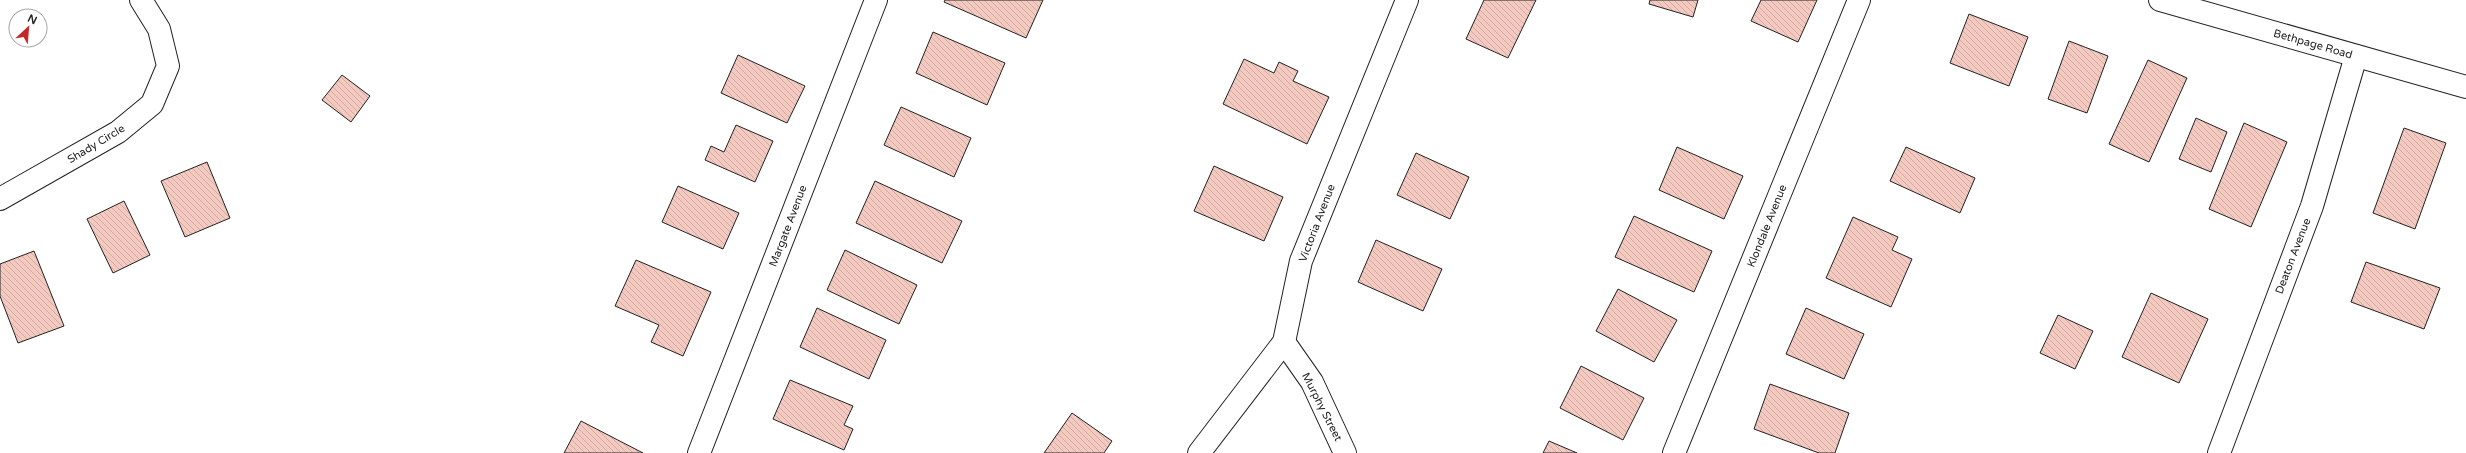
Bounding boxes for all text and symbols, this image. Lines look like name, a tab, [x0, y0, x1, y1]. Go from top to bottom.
north arrow	[8, 8, 48, 48]
text: N	[25, 12, 39, 27]
street label: Bethpage Road	[2272, 27, 2354, 61]
street label: Shady Circle	[65, 122, 127, 166]
street label: Victoria Avenue	[1296, 182, 1338, 264]
street label: Margate Avenue	[766, 183, 810, 269]
street label: Klondale Avenue	[1745, 183, 1789, 269]
street label: Deaton Avenue	[2273, 216, 2313, 296]
street label: Murphy Street	[1299, 371, 1345, 443]

